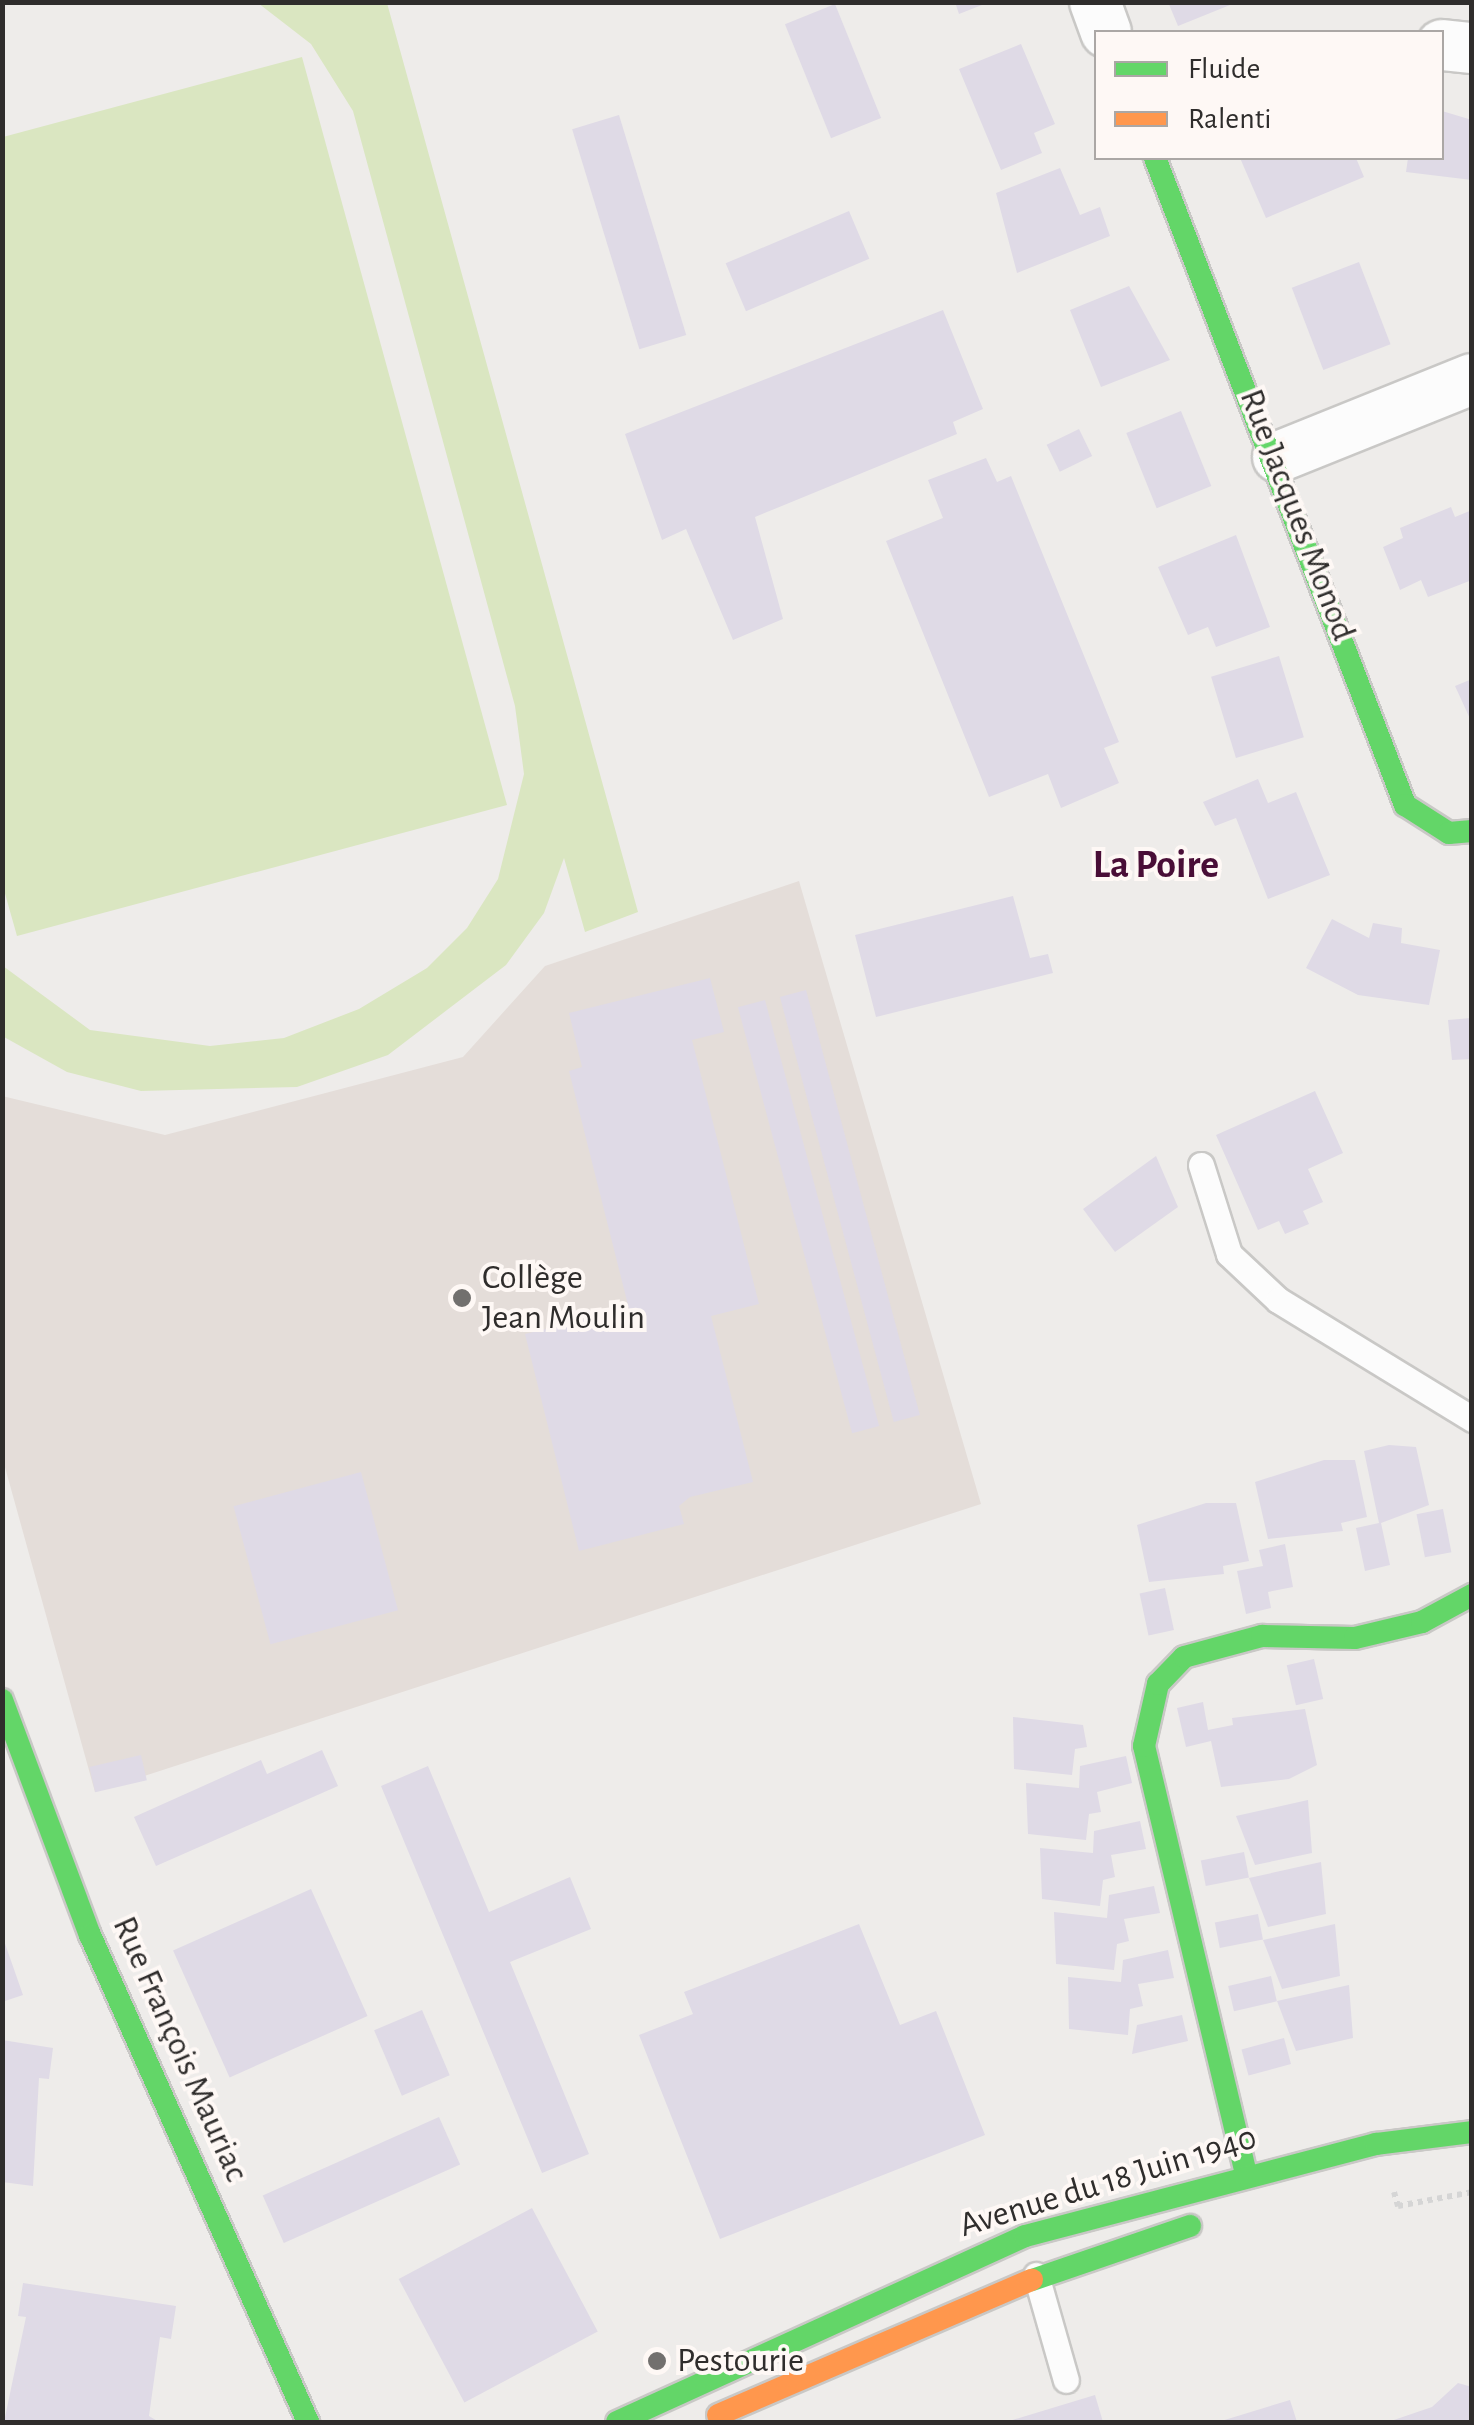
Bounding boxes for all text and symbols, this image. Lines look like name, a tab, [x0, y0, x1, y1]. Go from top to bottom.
legend	[1094, 30, 1444, 160]
text: Fluide	[1188, 54, 1260, 84]
text: Ralenti	[1188, 104, 1271, 134]
street label: Rue Jacques Monod	[1230, 383, 1364, 647]
district label: La Poire	[1093, 841, 1219, 889]
place label: Collège Jean Moulin	[482, 1257, 645, 1339]
marker: Collège Jean Moulin	[451, 1287, 473, 1309]
street label: Rue François Mauriac	[103, 1910, 257, 2188]
street label: Avenue du 18 Juin 1940	[954, 2117, 1262, 2247]
place label: Pestourie	[677, 2340, 804, 2382]
marker: Pestourie	[646, 2350, 668, 2372]

